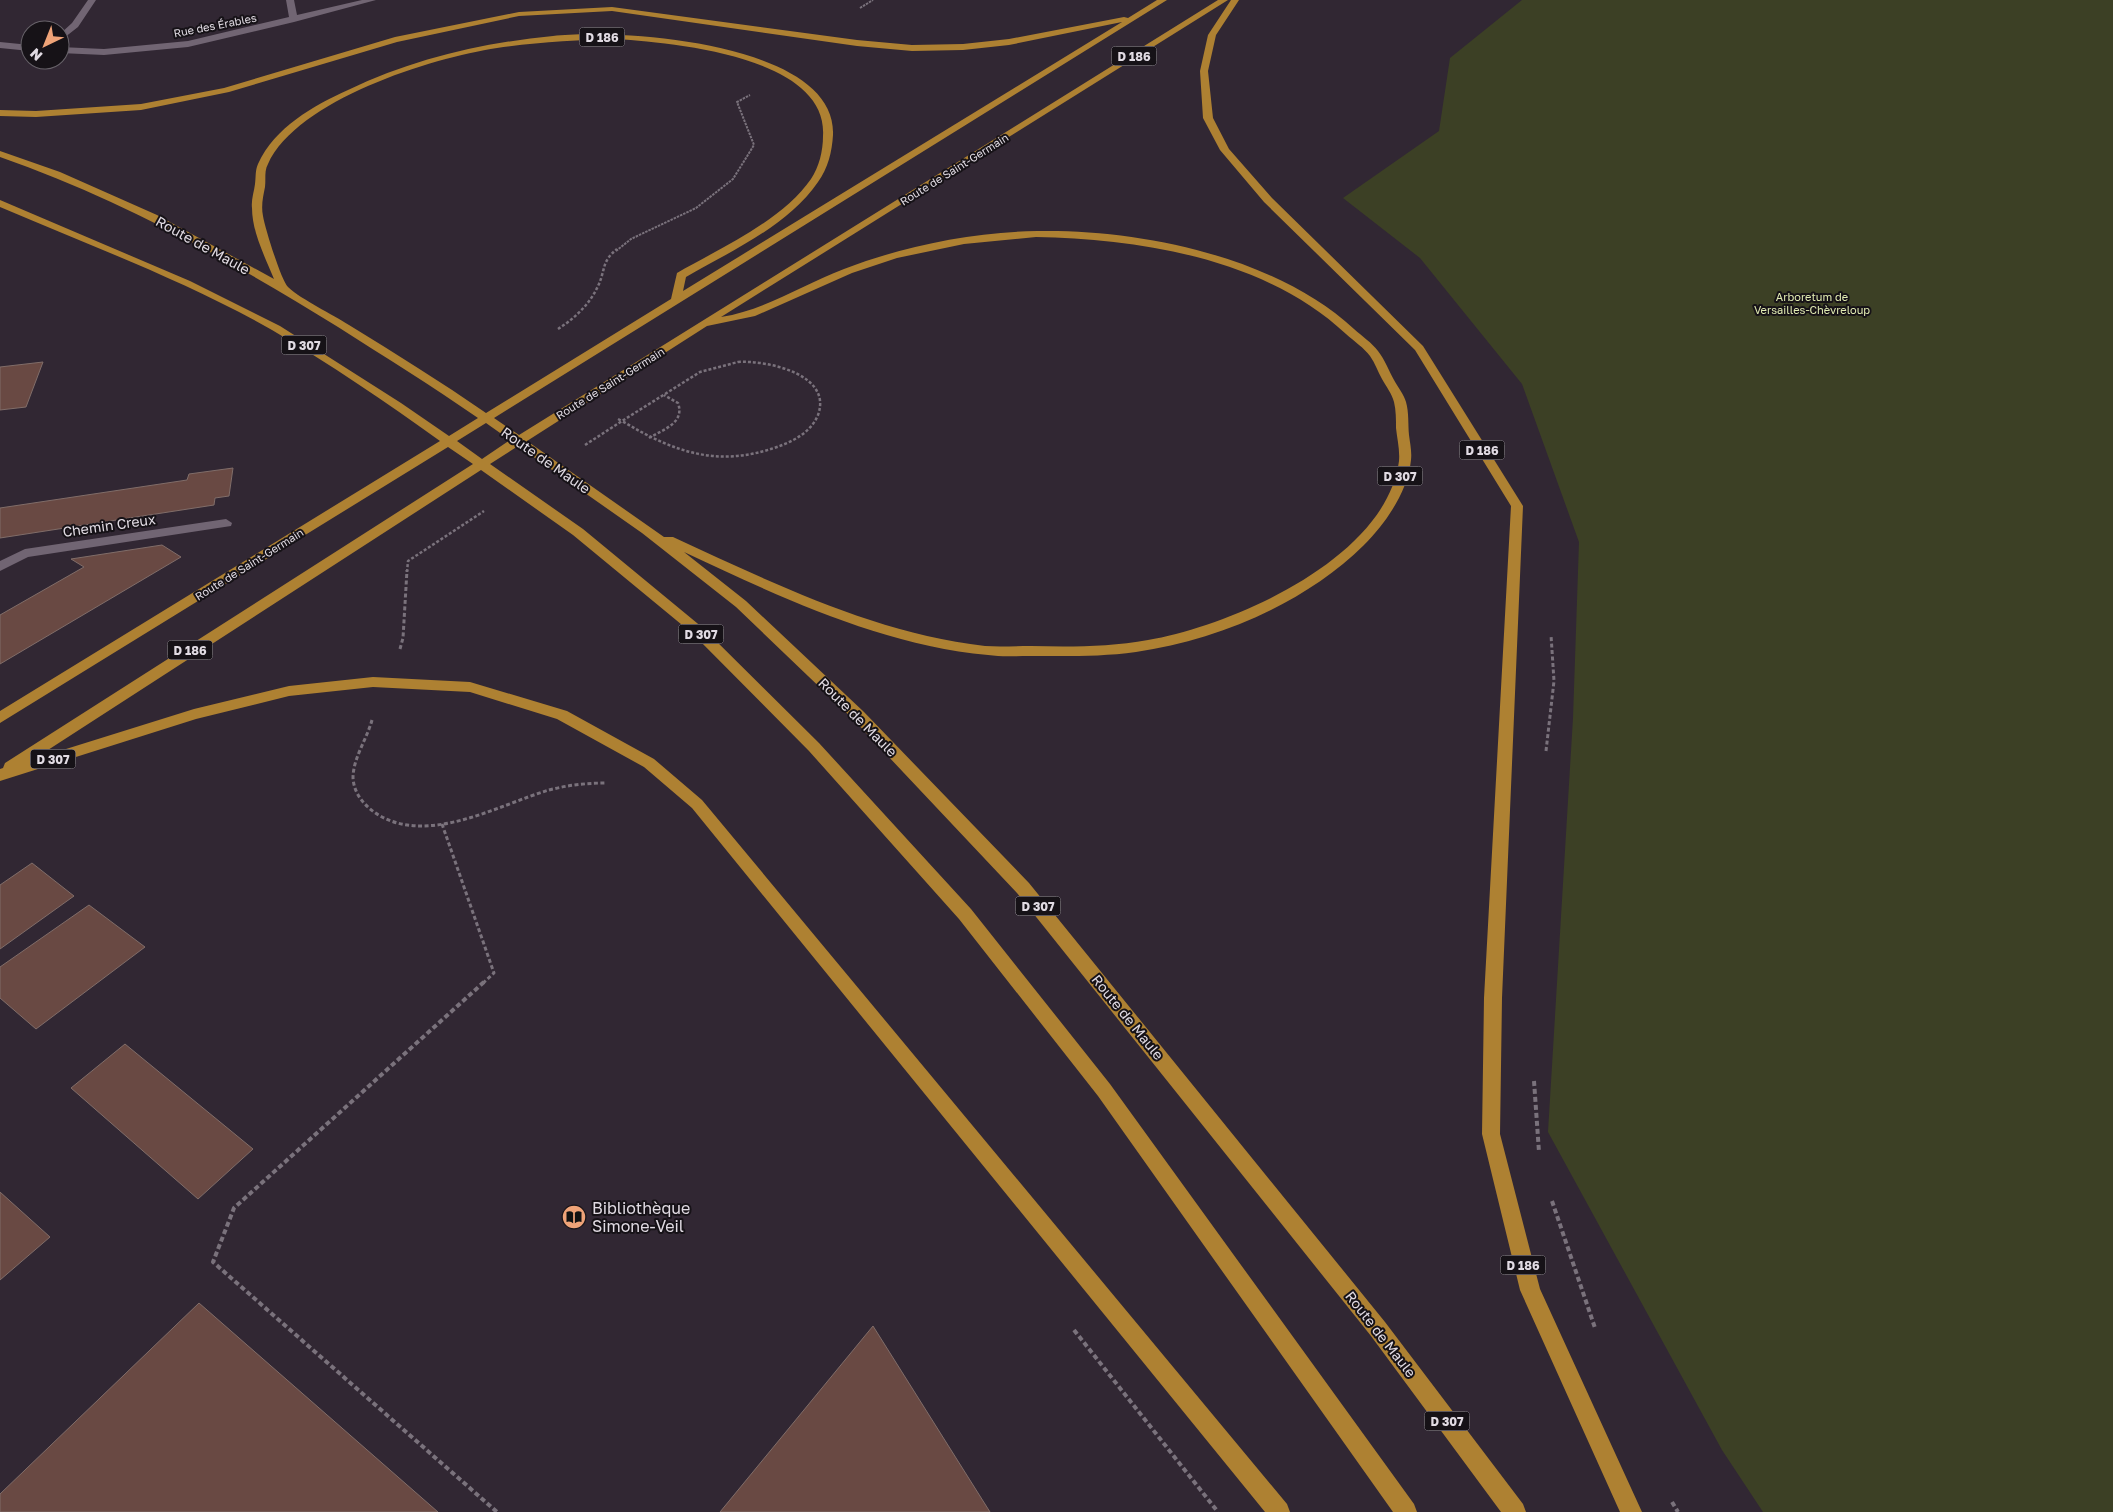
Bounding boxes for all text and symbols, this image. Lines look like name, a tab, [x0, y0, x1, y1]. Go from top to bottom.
street label: Rue des Érables	[172, 11, 258, 39]
north arrow	[20, 20, 70, 70]
road number: D 186	[580, 28, 624, 46]
text: N	[26, 45, 45, 65]
road number: D 186	[1112, 46, 1156, 66]
street label: Route de Saint-Germain	[897, 130, 1011, 208]
street label: Route de Maule	[153, 212, 253, 278]
park label: Arboretum de Versailles-Chèvreloup	[1754, 290, 1870, 316]
road number: D 307	[282, 336, 326, 354]
street label: Route de Saint-Germain	[553, 344, 667, 422]
street label: Route de Maule	[498, 423, 594, 497]
road number: D 186	[1460, 440, 1504, 460]
road number: D 307	[1378, 466, 1422, 486]
street label: Chemin Creux	[61, 510, 157, 540]
street label: Route de Saint-Germain	[192, 525, 306, 603]
road number: D 307	[678, 624, 724, 644]
road number: D 186	[168, 640, 212, 660]
street label: Route de Maule	[815, 674, 901, 760]
road number: D 307	[30, 750, 76, 769]
road number: D 307	[1016, 896, 1060, 916]
street label: Route de Maule	[1088, 971, 1168, 1063]
place label: Bibliothèque Simone-Veil	[592, 1198, 690, 1236]
library icon: Bibliothèque Simone-Veil	[561, 1204, 587, 1230]
road number: D 186	[1500, 1256, 1546, 1274]
street label: Route de Maule	[1342, 1288, 1420, 1380]
road number: D 307	[1424, 1412, 1470, 1430]

